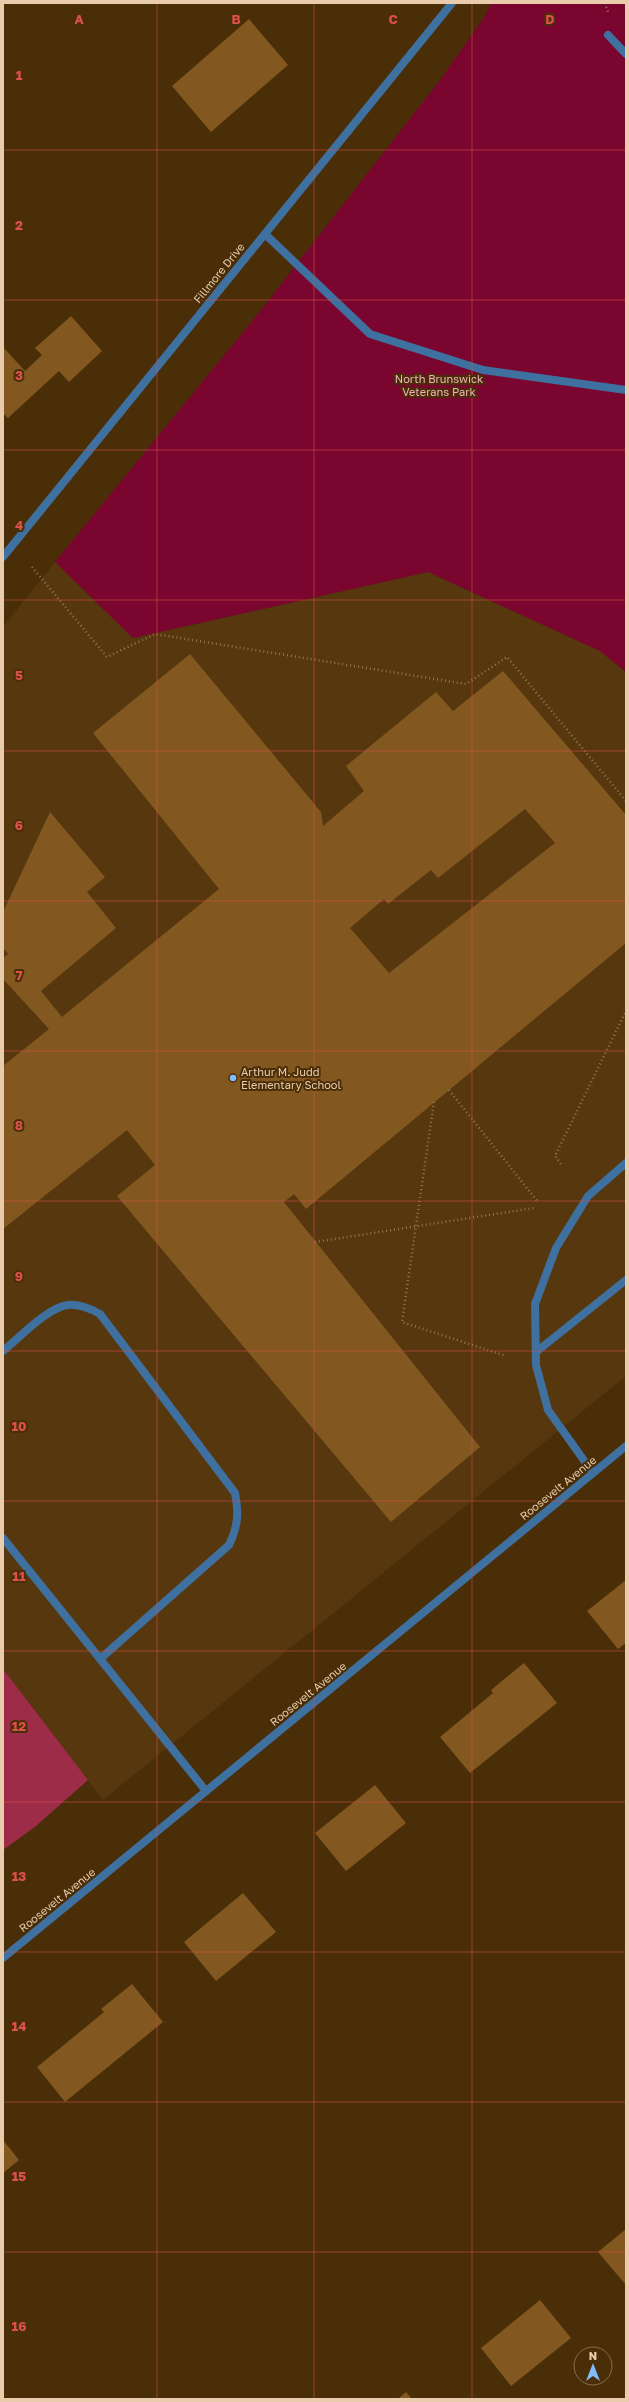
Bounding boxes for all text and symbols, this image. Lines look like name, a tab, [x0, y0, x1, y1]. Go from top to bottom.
text: A	[74, 11, 84, 27]
text: B	[231, 11, 241, 27]
text: C	[388, 11, 398, 27]
text: D	[545, 11, 555, 27]
text: 1	[16, 67, 23, 83]
text: 2	[15, 217, 23, 233]
street label: Fillmore Drive	[190, 240, 247, 305]
text: 3	[15, 367, 23, 383]
park label: North Brunswick Veterans Park	[395, 372, 483, 398]
text: 4	[15, 517, 23, 533]
text: 5	[15, 667, 23, 683]
text: 6	[15, 817, 23, 833]
text: 7	[15, 967, 23, 983]
place label: Arthur M. Judd Elementary School	[241, 1065, 341, 1091]
marker: Arthur M. Judd Elementary School	[228, 1073, 238, 1083]
text: 8	[15, 1117, 23, 1133]
text: 9	[15, 1268, 23, 1284]
text: 10	[11, 1418, 27, 1434]
street label: Roosevelt Avenue	[517, 1453, 598, 1522]
text: 11	[12, 1568, 26, 1584]
street label: Roosevelt Avenue	[267, 1659, 348, 1728]
text: 12	[12, 1718, 26, 1734]
street label: Roosevelt Avenue	[16, 1865, 97, 1934]
text: 13	[12, 1868, 26, 1884]
text: 14	[12, 2018, 26, 2034]
text: 15	[12, 2168, 26, 2184]
text: 16	[12, 2318, 26, 2334]
north arrow	[573, 2346, 613, 2386]
text: N	[589, 2349, 597, 2362]

